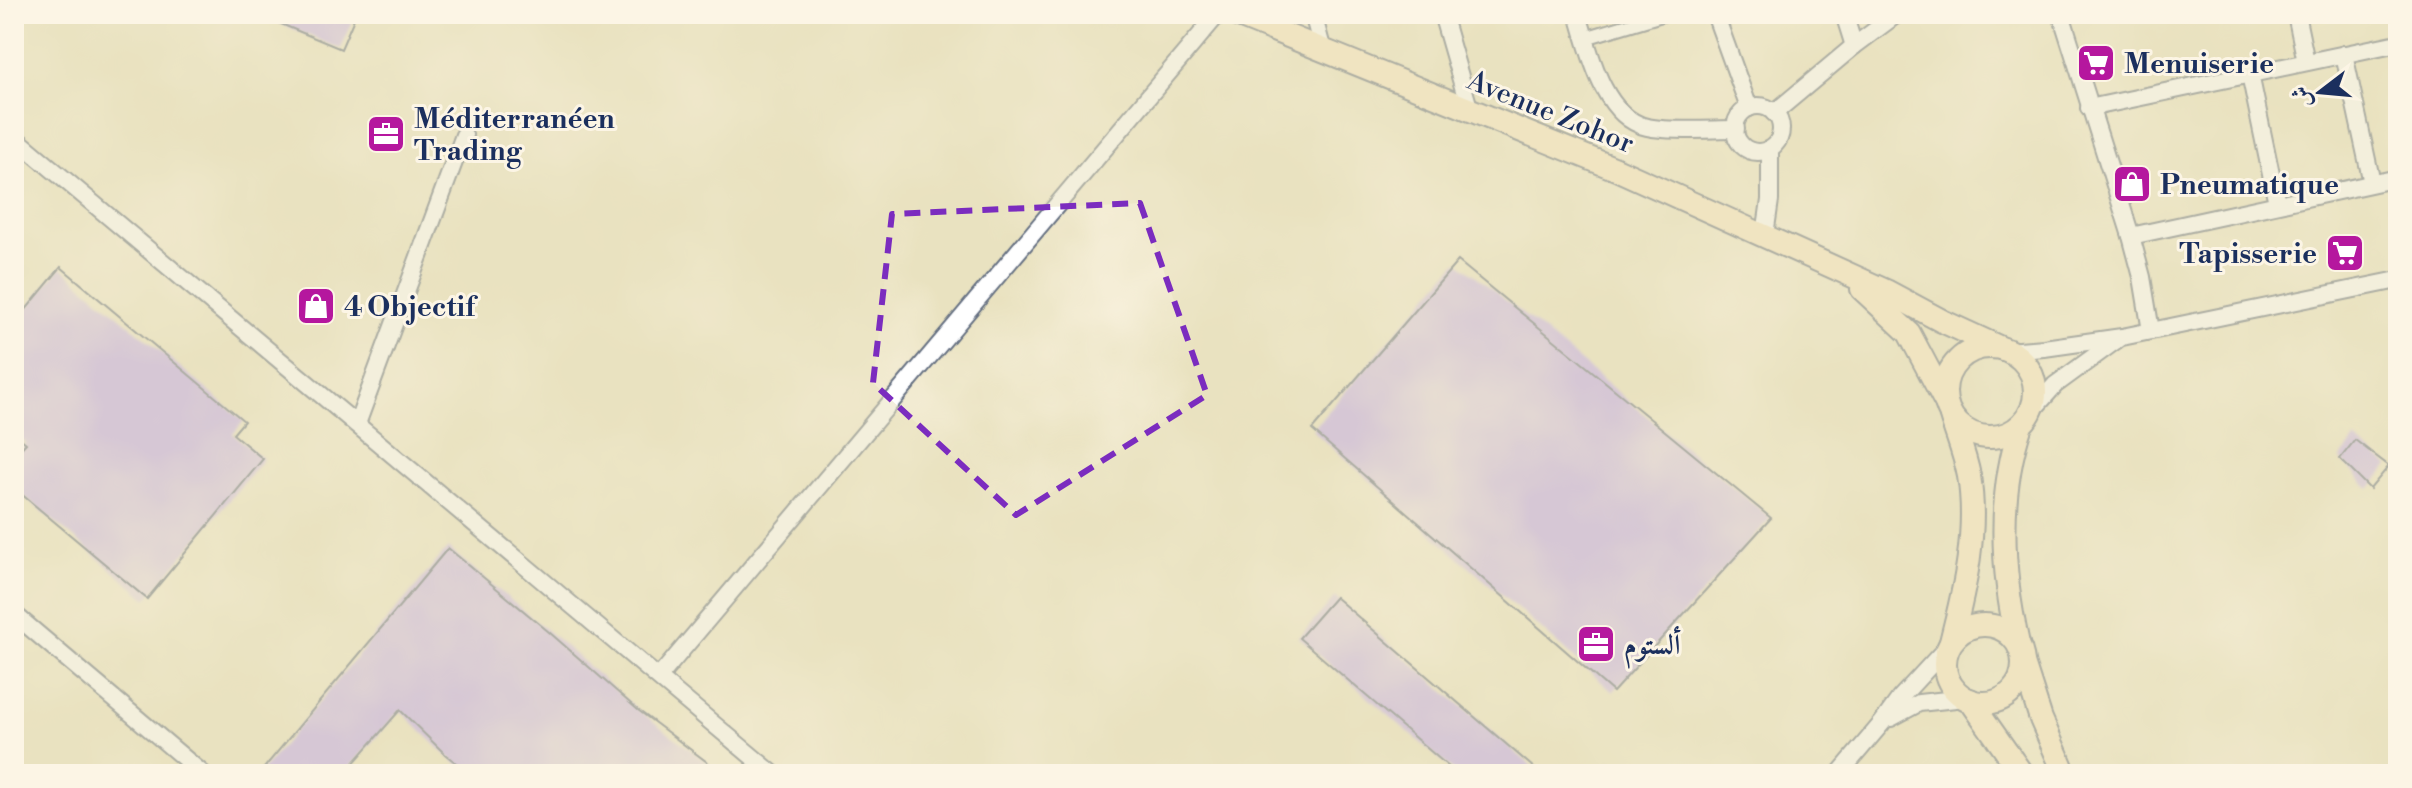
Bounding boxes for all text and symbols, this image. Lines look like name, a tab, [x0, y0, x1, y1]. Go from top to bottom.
supermarket icon: Menuiserie	[2075, 42, 2117, 84]
place label: Menuiserie	[2124, 47, 2274, 82]
north arrow	[2280, 52, 2360, 132]
street label: Avenue Zohor	[1461, 63, 1639, 162]
text: ش	[2286, 83, 2318, 111]
place label: Méditerranéen Trading	[414, 102, 615, 169]
office icon: Méditerranéen Trading	[365, 113, 407, 155]
shop icon: Pneumatique	[2111, 163, 2153, 205]
place label: Pneumatique	[2160, 168, 2339, 203]
supermarket icon: Tapisserie	[2324, 232, 2366, 274]
place label: Tapisserie	[2179, 237, 2317, 272]
shop icon: 4 Objectif	[295, 285, 337, 327]
place label: 4 Objectif	[344, 290, 478, 325]
office icon: ألستوم	[1575, 623, 1617, 665]
place label: ألستوم	[1624, 625, 1681, 669]

